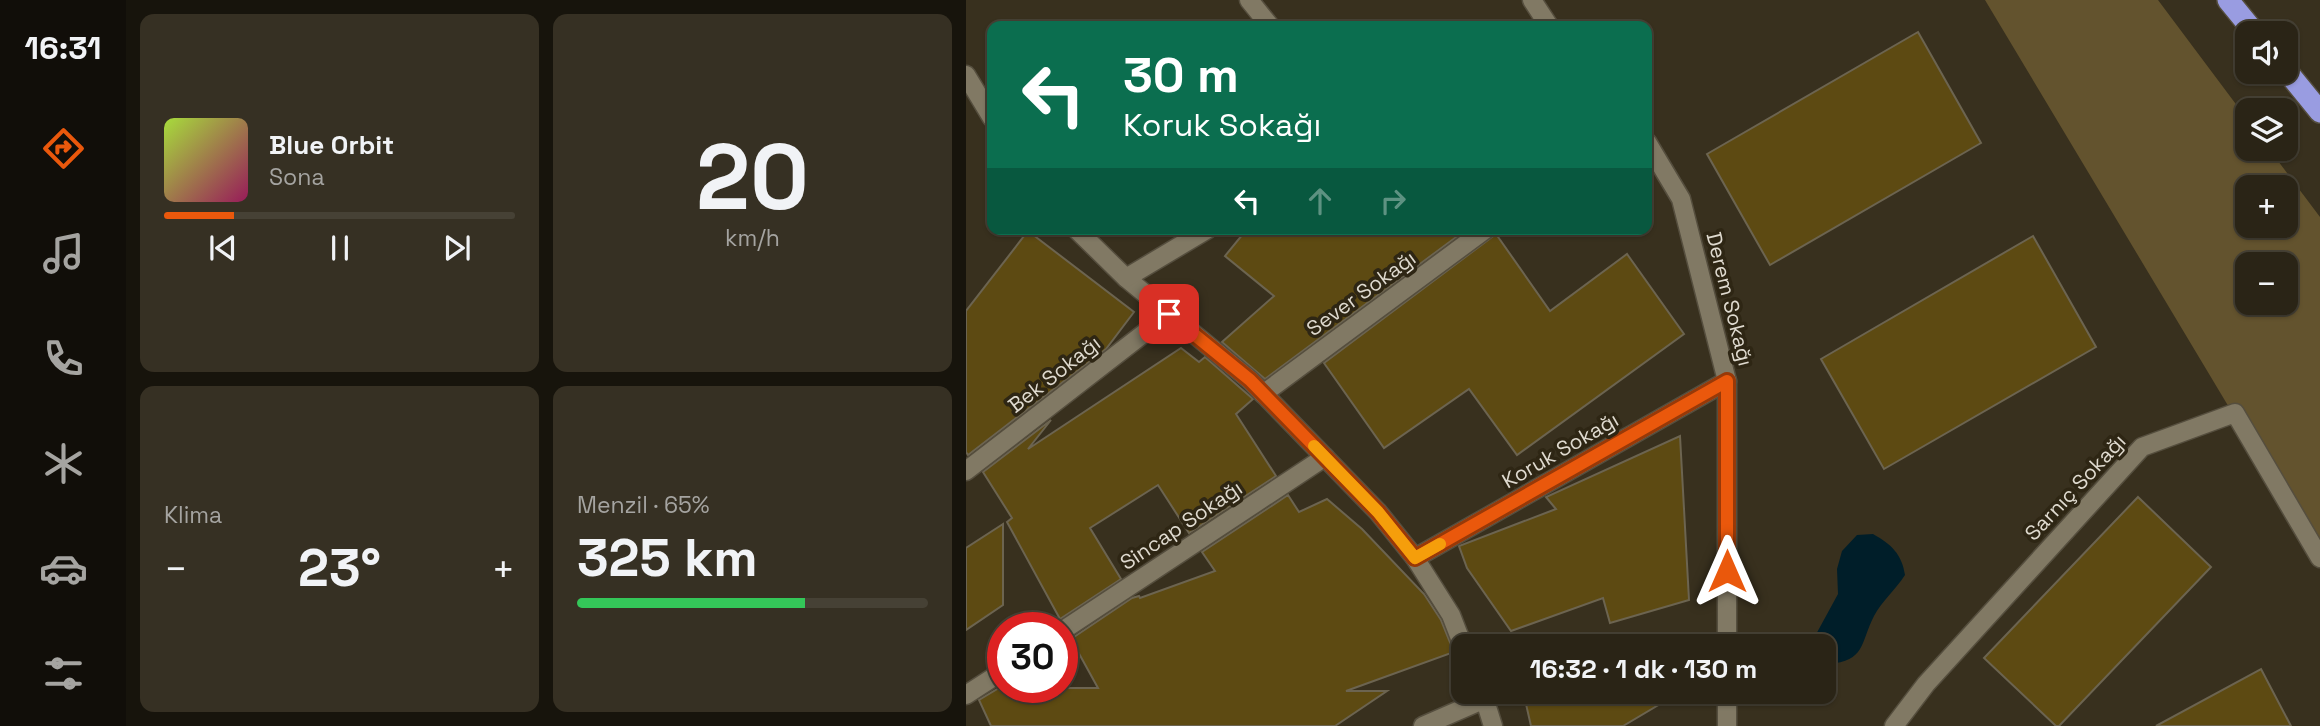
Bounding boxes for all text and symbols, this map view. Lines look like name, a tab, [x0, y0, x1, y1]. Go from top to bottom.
map controls	[2235, 21, 2298, 315]
button: sound	[2235, 21, 2298, 84]
text: 16:31	[24, 28, 102, 68]
text: 30 m	[1123, 44, 1239, 106]
icon: left	[1008, 49, 1099, 140]
button: layers	[2235, 98, 2298, 161]
text: Koruk Sokağı	[1123, 105, 1321, 145]
text: 20	[696, 119, 809, 236]
icon: directions	[39, 124, 88, 173]
text: Blue Orbit	[269, 128, 394, 162]
text: Sona	[269, 162, 325, 192]
button: +	[2235, 175, 2298, 238]
icon: left	[1228, 182, 1266, 220]
icon: ahead	[1301, 182, 1339, 220]
icon: right	[1374, 182, 1412, 220]
text: km/h	[725, 223, 780, 253]
icon: music	[39, 229, 88, 278]
icon: previous	[204, 229, 242, 267]
icon: pause	[321, 229, 359, 267]
icon: next	[438, 229, 476, 267]
street label: Derem Sokağı	[1700, 229, 1760, 369]
street label: Sever Sokağı	[1301, 244, 1421, 342]
button: −	[2235, 252, 2298, 315]
pin	[1139, 284, 1199, 344]
icon: arrive	[1150, 295, 1188, 333]
street label: Bek Sokağı	[1002, 329, 1106, 419]
icon: phone	[39, 334, 88, 383]
street label: Koruk Sokağı	[1497, 406, 1623, 494]
street label: Sarnıç Sokağı	[2019, 428, 2131, 546]
icon: climate	[39, 439, 88, 488]
street label: Sincap Sokağı	[1115, 474, 1247, 576]
text: Menzil · 65%	[577, 490, 710, 520]
text: Klima	[164, 500, 222, 530]
text: 325 km	[577, 525, 758, 591]
position arrow	[1690, 534, 1764, 608]
text: 23°	[298, 535, 381, 601]
icon: car	[39, 544, 88, 593]
text: −	[164, 545, 188, 593]
text: +	[491, 545, 515, 593]
speed limit sign: 30	[987, 612, 1078, 703]
icon: filters	[39, 649, 88, 698]
text: 16:32 · 1 dk · 130 m	[1530, 652, 1757, 686]

